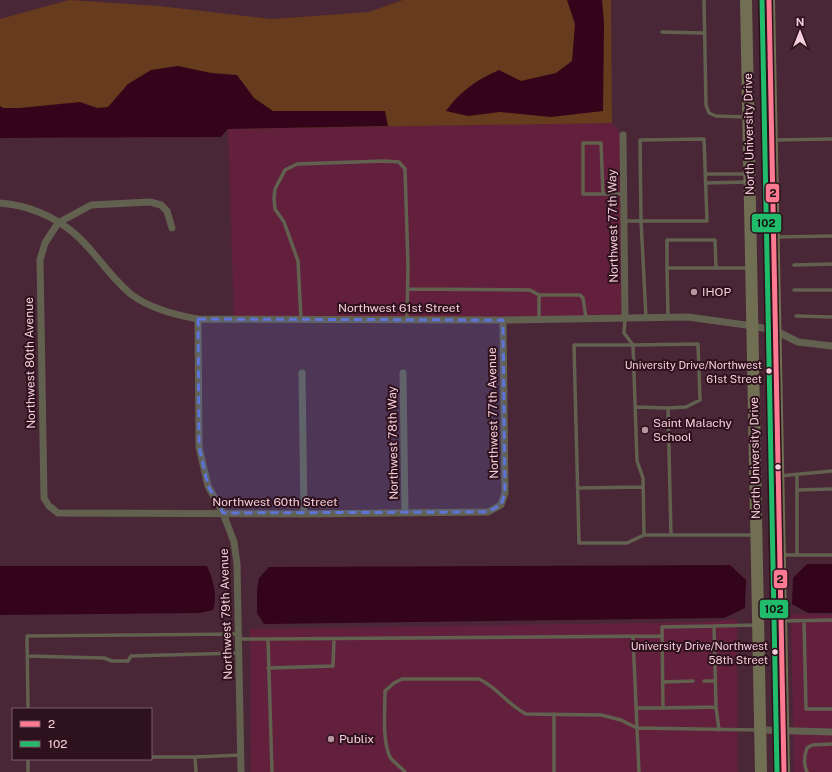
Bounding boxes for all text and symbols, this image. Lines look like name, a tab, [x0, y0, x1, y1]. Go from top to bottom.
north arrow	[780, 12, 820, 52]
text: N	[796, 16, 804, 28]
street label: North University Drive	[741, 73, 757, 195]
street label: Northwest 77th Way	[605, 168, 621, 283]
line badge: 2	[765, 183, 780, 203]
text: 2	[770, 187, 777, 199]
line badge: 102	[751, 213, 782, 233]
text: 102	[757, 217, 775, 229]
place label: IHOP	[702, 285, 731, 299]
marker: IHOP	[689, 287, 699, 297]
street label: Northwest 80th Avenue	[22, 297, 38, 429]
street label: Northwest 61st Street	[338, 301, 460, 315]
street label: Northwest 77th Avenue	[485, 347, 501, 479]
place label: University Drive/Northwest 61st Street	[625, 359, 762, 385]
marker: University Drive/Northwest 61st Street	[764, 366, 774, 376]
street label: Northwest 78th Way	[385, 385, 401, 500]
street label: North University Drive	[747, 397, 763, 519]
place label: Saint Malachy School	[653, 416, 733, 444]
marker: Saint Malachy School	[640, 425, 650, 435]
unlabelled marker	[773, 462, 783, 472]
street label: Northwest 60th Street	[212, 495, 338, 509]
street label: Northwest 79th Avenue	[217, 548, 235, 680]
line badge: 2	[773, 569, 788, 589]
text: 2	[777, 573, 784, 585]
line badge: 102	[759, 599, 789, 619]
text: 102	[765, 603, 783, 615]
place label: University Drive/Northwest 58th Street	[631, 640, 768, 666]
marker: University Drive/Northwest 58th Street	[770, 647, 780, 657]
legend	[12, 708, 152, 760]
text: 2	[48, 717, 55, 731]
place label: Publix	[339, 732, 374, 746]
marker: Publix	[326, 734, 336, 744]
text: 102	[48, 737, 67, 751]

